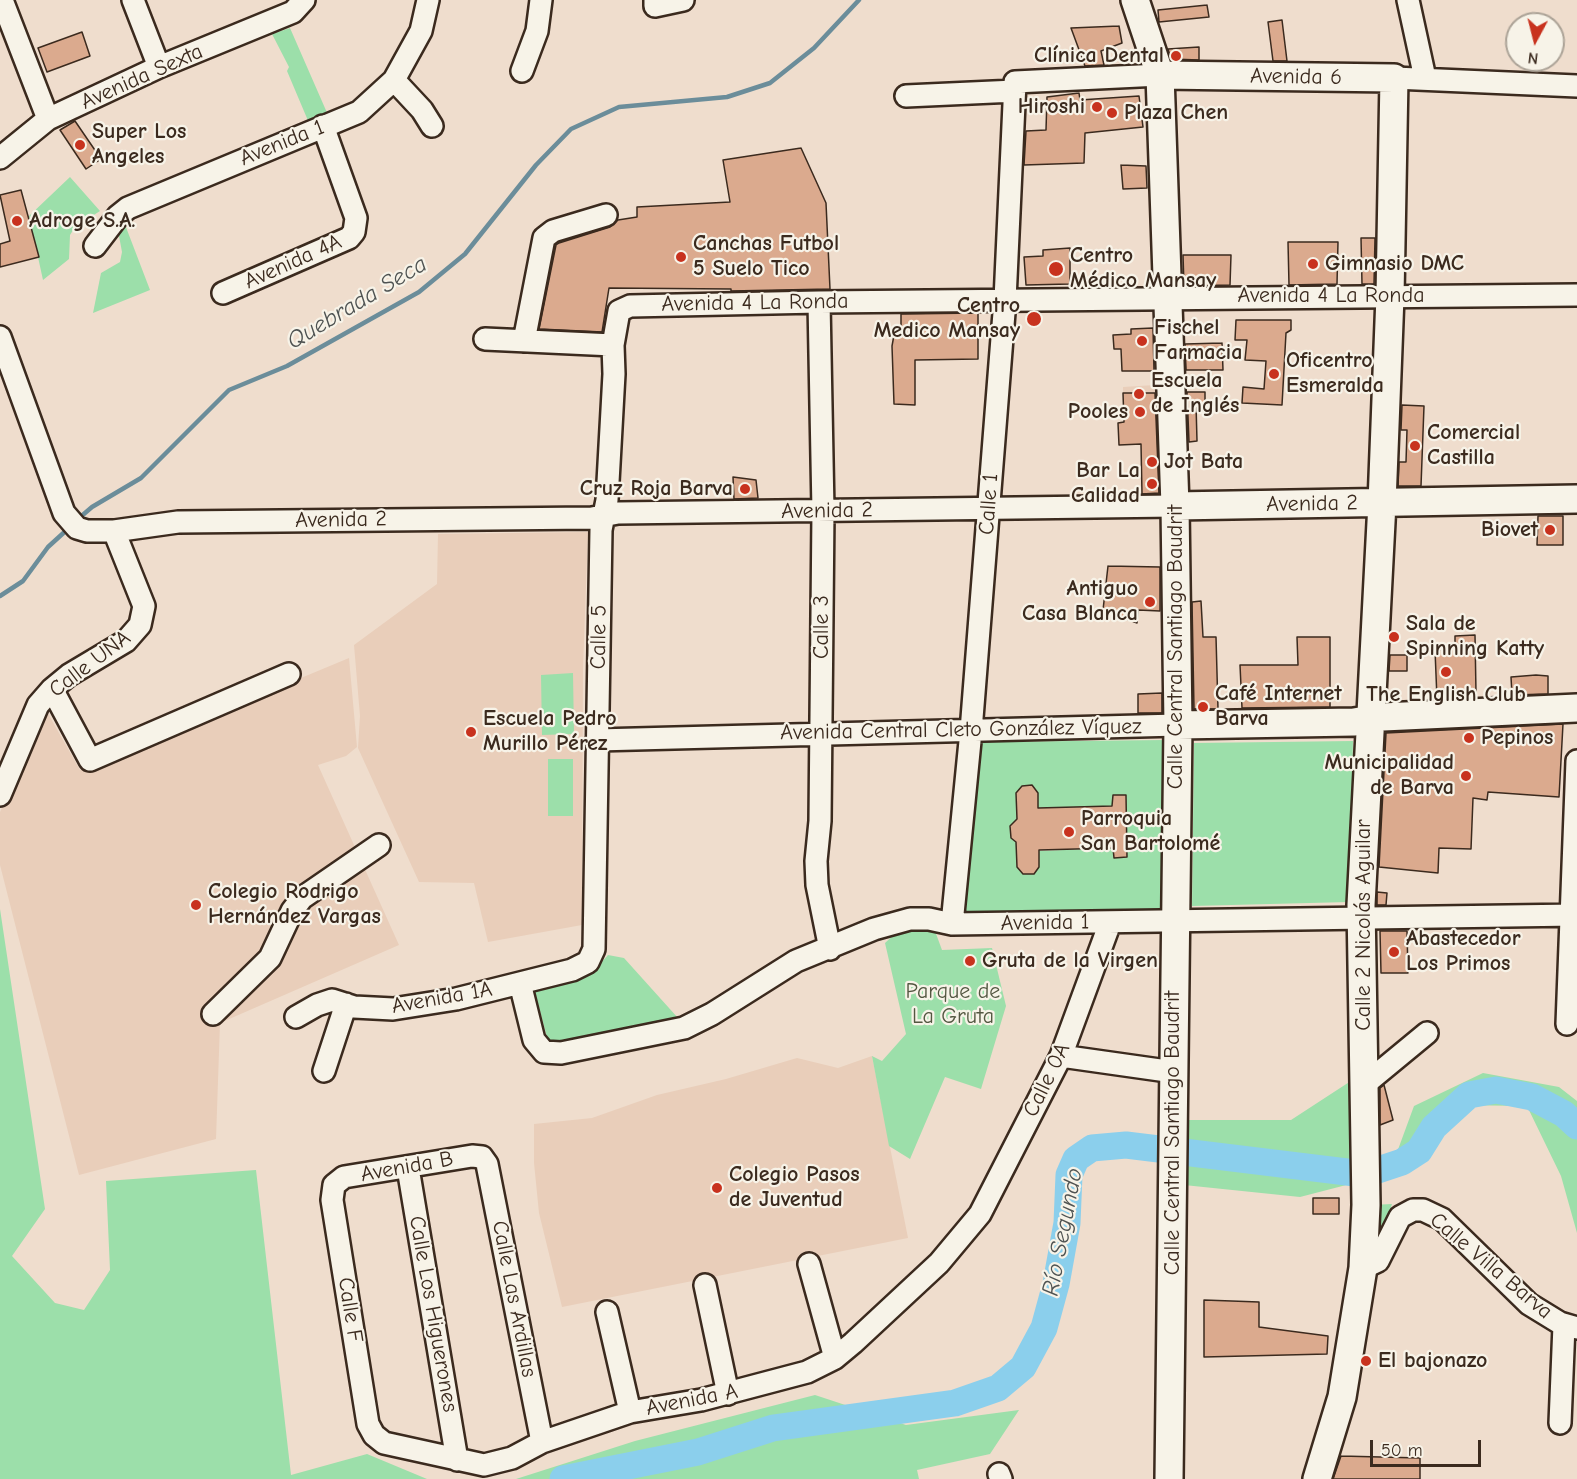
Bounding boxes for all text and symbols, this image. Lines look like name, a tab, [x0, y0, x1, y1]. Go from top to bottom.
north arrow	[1505, 12, 1565, 72]
street label: Avenida Sexta	[77, 38, 207, 116]
place label: Clínica Dental	[1034, 43, 1164, 69]
text: N	[1527, 48, 1539, 67]
marker: Clínica Dental	[1169, 49, 1183, 63]
street label: Avenida 6	[1250, 63, 1342, 91]
place label: Hiroshi	[1018, 94, 1085, 120]
marker: Hiroshi	[1090, 100, 1104, 114]
place label: Plaza Chen	[1124, 100, 1228, 126]
marker: Plaza Chen	[1105, 106, 1119, 120]
street label: Avenida 1	[236, 114, 328, 172]
place label: Super Los Angeles	[92, 119, 186, 170]
marker: Super Los Angeles	[73, 138, 87, 152]
place label: Adroge S.A.	[29, 208, 135, 234]
marker: Adroge S.A.	[10, 214, 24, 228]
street label: Avenida 4A	[240, 229, 346, 295]
place label: Canchas Futbol 5 Suelo Tico	[693, 231, 839, 282]
place label: Centro Médico Mansay	[1070, 243, 1216, 294]
water label: Quebrada Seca	[282, 250, 432, 356]
marker: Canchas Futbol 5 Suelo Tico	[674, 250, 688, 264]
place label: Gimnasio DMC	[1325, 251, 1464, 277]
marker: Gimnasio DMC	[1306, 257, 1320, 271]
marker: Centro Médico Mansay	[1047, 260, 1065, 278]
street label: Avenida 4 La Ronda	[1237, 283, 1425, 309]
street label: Avenida 4 La Ronda	[661, 288, 849, 318]
place label: Centro Medico Mansay	[874, 293, 1020, 344]
marker: Centro Medico Mansay	[1025, 310, 1043, 328]
place label: Fischel Farmacia	[1154, 315, 1242, 366]
marker: Fischel Farmacia	[1135, 334, 1149, 348]
place label: Oficentro Esmeralda	[1286, 348, 1384, 400]
marker: Oficentro Esmeralda	[1267, 367, 1281, 381]
place label: Escuela de Inglés	[1151, 368, 1239, 420]
marker: Escuela de Inglés	[1132, 387, 1146, 401]
place label: Pooles	[1068, 399, 1128, 425]
marker: Pooles	[1133, 405, 1147, 419]
place label: Comercial Castilla	[1427, 420, 1520, 472]
marker: Comercial Castilla	[1408, 439, 1422, 453]
place label: Jot Bata	[1164, 449, 1243, 475]
marker: Jot Bata	[1145, 455, 1159, 469]
place label: Bar La Calidad	[1071, 458, 1140, 510]
street label: Calle 1	[974, 472, 1004, 536]
place label: Cruz Roja Barva	[580, 476, 733, 502]
marker: Bar La Calidad	[1145, 477, 1159, 491]
marker: Cruz Roja Barva	[738, 482, 752, 496]
street label: Avenida 2	[1266, 490, 1358, 518]
street label: Avenida 2	[781, 497, 873, 525]
street label: Calle Central Santiago Baudrit	[1163, 505, 1189, 789]
street label: Avenida 2	[295, 506, 387, 534]
place label: Biovet	[1481, 517, 1538, 543]
marker: Biovet	[1543, 523, 1557, 537]
place label: Antiguo Casa Blanca	[1022, 576, 1138, 628]
street label: Calle 3	[809, 595, 835, 659]
marker: Antiguo Casa Blanca	[1143, 595, 1157, 609]
street label: Calle 5	[585, 604, 613, 670]
place label: Sala de Spinning Katty	[1406, 611, 1544, 662]
street label: Calle UNA	[44, 625, 136, 703]
marker: Sala de Spinning Katty	[1387, 630, 1401, 644]
marker: The English Club	[1439, 665, 1453, 679]
place label: Café Internet Barva	[1215, 681, 1342, 732]
place label: The English Club	[1366, 682, 1526, 708]
marker: Café Internet Barva	[1196, 700, 1210, 714]
place label: Escuela Pedro Murillo Pérez	[483, 706, 617, 758]
street label: Avenida Central Cleto González Víquez	[780, 714, 1142, 746]
marker: Escuela Pedro Murillo Pérez	[464, 725, 478, 739]
place label: Pepinos	[1481, 725, 1553, 751]
marker: Pepinos	[1462, 731, 1476, 745]
place label: Municipalidad de Barva	[1325, 750, 1454, 802]
marker: Municipalidad de Barva	[1459, 769, 1473, 783]
place label: Parroquia San Bartolomé	[1081, 806, 1220, 858]
street label: Calle 2 Nicolás Aguilar	[1351, 819, 1377, 1031]
marker: Parroquia San Bartolomé	[1062, 825, 1076, 839]
place label: Colegio Rodrigo Hernández Vargas	[208, 879, 381, 930]
marker: Colegio Rodrigo Hernández Vargas	[189, 898, 203, 912]
street label: Avenida 1	[1000, 909, 1090, 937]
place label: Abastecedor Los Primos	[1406, 926, 1521, 978]
marker: Abastecedor Los Primos	[1387, 945, 1401, 959]
place label: Gruta de la Virgen	[982, 948, 1158, 974]
marker: Gruta de la Virgen	[963, 954, 977, 968]
street label: Avenida 1A	[390, 976, 494, 1020]
park label: Parque de La Gruta	[906, 979, 1000, 1030]
street label: Calle Central Santiago Baudrit	[1160, 991, 1186, 1275]
street label: Calle 0A	[1018, 1039, 1076, 1121]
street label: Avenida B	[359, 1146, 455, 1188]
place label: Colegio Pasos de Juventud	[729, 1162, 860, 1214]
water label: Río Segundo	[1037, 1166, 1089, 1298]
marker: Colegio Pasos de Juventud	[710, 1181, 724, 1195]
street label: Calle Villa Barva	[1424, 1207, 1558, 1325]
street label: Calle Los Higuerones	[403, 1214, 463, 1414]
street label: Calle Las Ardillas	[486, 1218, 542, 1380]
street label: Calle F	[332, 1276, 368, 1344]
place label: El bajonazo	[1378, 1348, 1487, 1374]
marker: El bajonazo	[1359, 1354, 1373, 1368]
street label: Avenida A	[644, 1378, 740, 1422]
scale bar	[1373, 1428, 1484, 1466]
text: 50 m	[1381, 1440, 1423, 1461]

